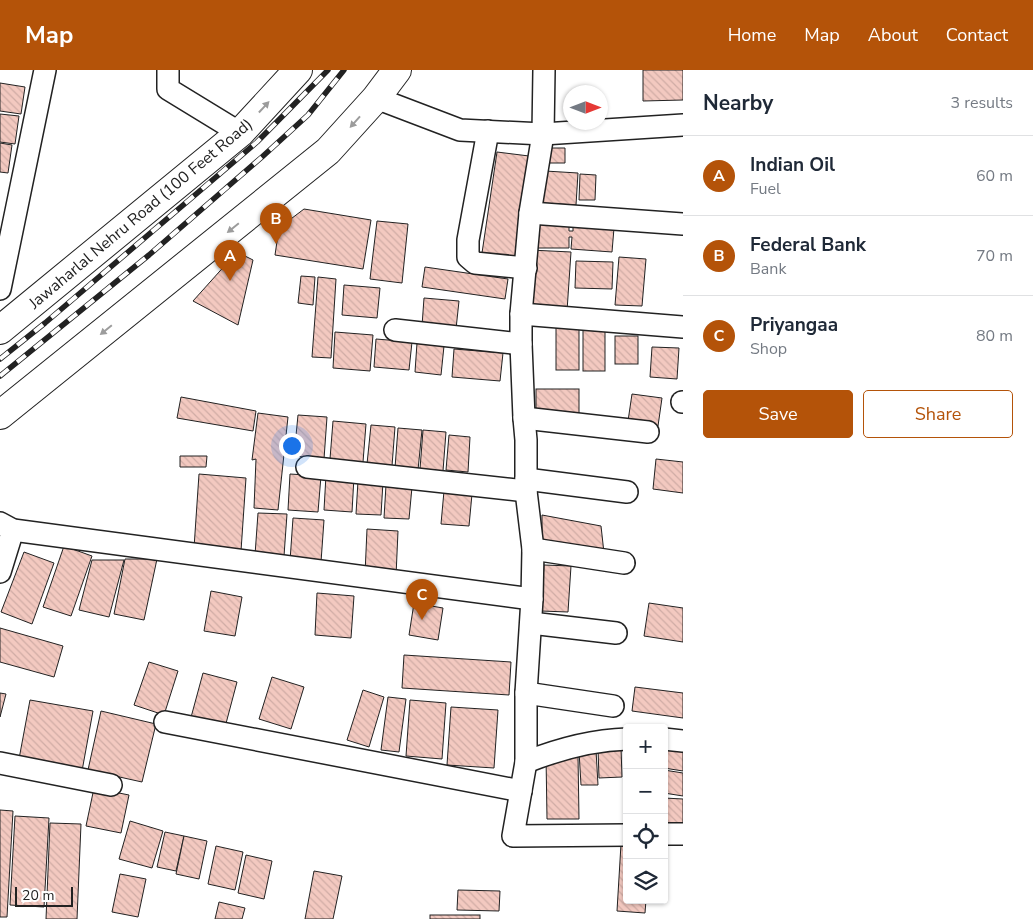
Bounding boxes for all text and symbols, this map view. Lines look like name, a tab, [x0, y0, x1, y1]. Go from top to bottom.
text: Map	[25, 19, 73, 51]
text: Home	[728, 23, 776, 47]
text: Map	[804, 23, 840, 47]
text: About	[868, 23, 918, 47]
text: Contact	[946, 23, 1008, 47]
north arrow	[563, 85, 608, 130]
text: Nearby	[703, 89, 773, 117]
text: 3 results	[951, 92, 1013, 114]
one-way arrow	[258, 101, 270, 113]
street label: Jawaharlal Nehru Road (100 Feet Road)	[23, 113, 257, 315]
one-way arrow	[349, 115, 361, 127]
text: Indian Oil	[750, 152, 835, 178]
text: A	[713, 165, 725, 187]
text: 60 m	[976, 165, 1013, 187]
text: Fuel	[750, 178, 781, 200]
pin: B	[260, 203, 292, 244]
one-way arrow	[227, 222, 240, 233]
text: Federal Bank	[750, 232, 866, 258]
pin: A	[214, 240, 246, 281]
text: B	[713, 245, 725, 267]
text: 70 m	[976, 245, 1013, 267]
text: Bank	[750, 258, 786, 280]
text: Priyangaa	[750, 312, 838, 338]
one-way arrow	[100, 324, 113, 335]
text: C	[714, 325, 724, 347]
text: 80 m	[976, 325, 1013, 347]
text: Shop	[750, 338, 787, 360]
button: Save	[703, 390, 853, 438]
button: Share	[863, 390, 1013, 438]
your location	[279, 433, 305, 459]
pin: C	[406, 579, 438, 620]
map controls	[623, 724, 668, 904]
button: +	[623, 724, 668, 769]
button: −	[623, 769, 668, 814]
button: locate	[623, 814, 668, 859]
button: layers	[623, 859, 668, 904]
scale bar	[15, 884, 72, 907]
text: 20 m	[22, 886, 54, 905]

